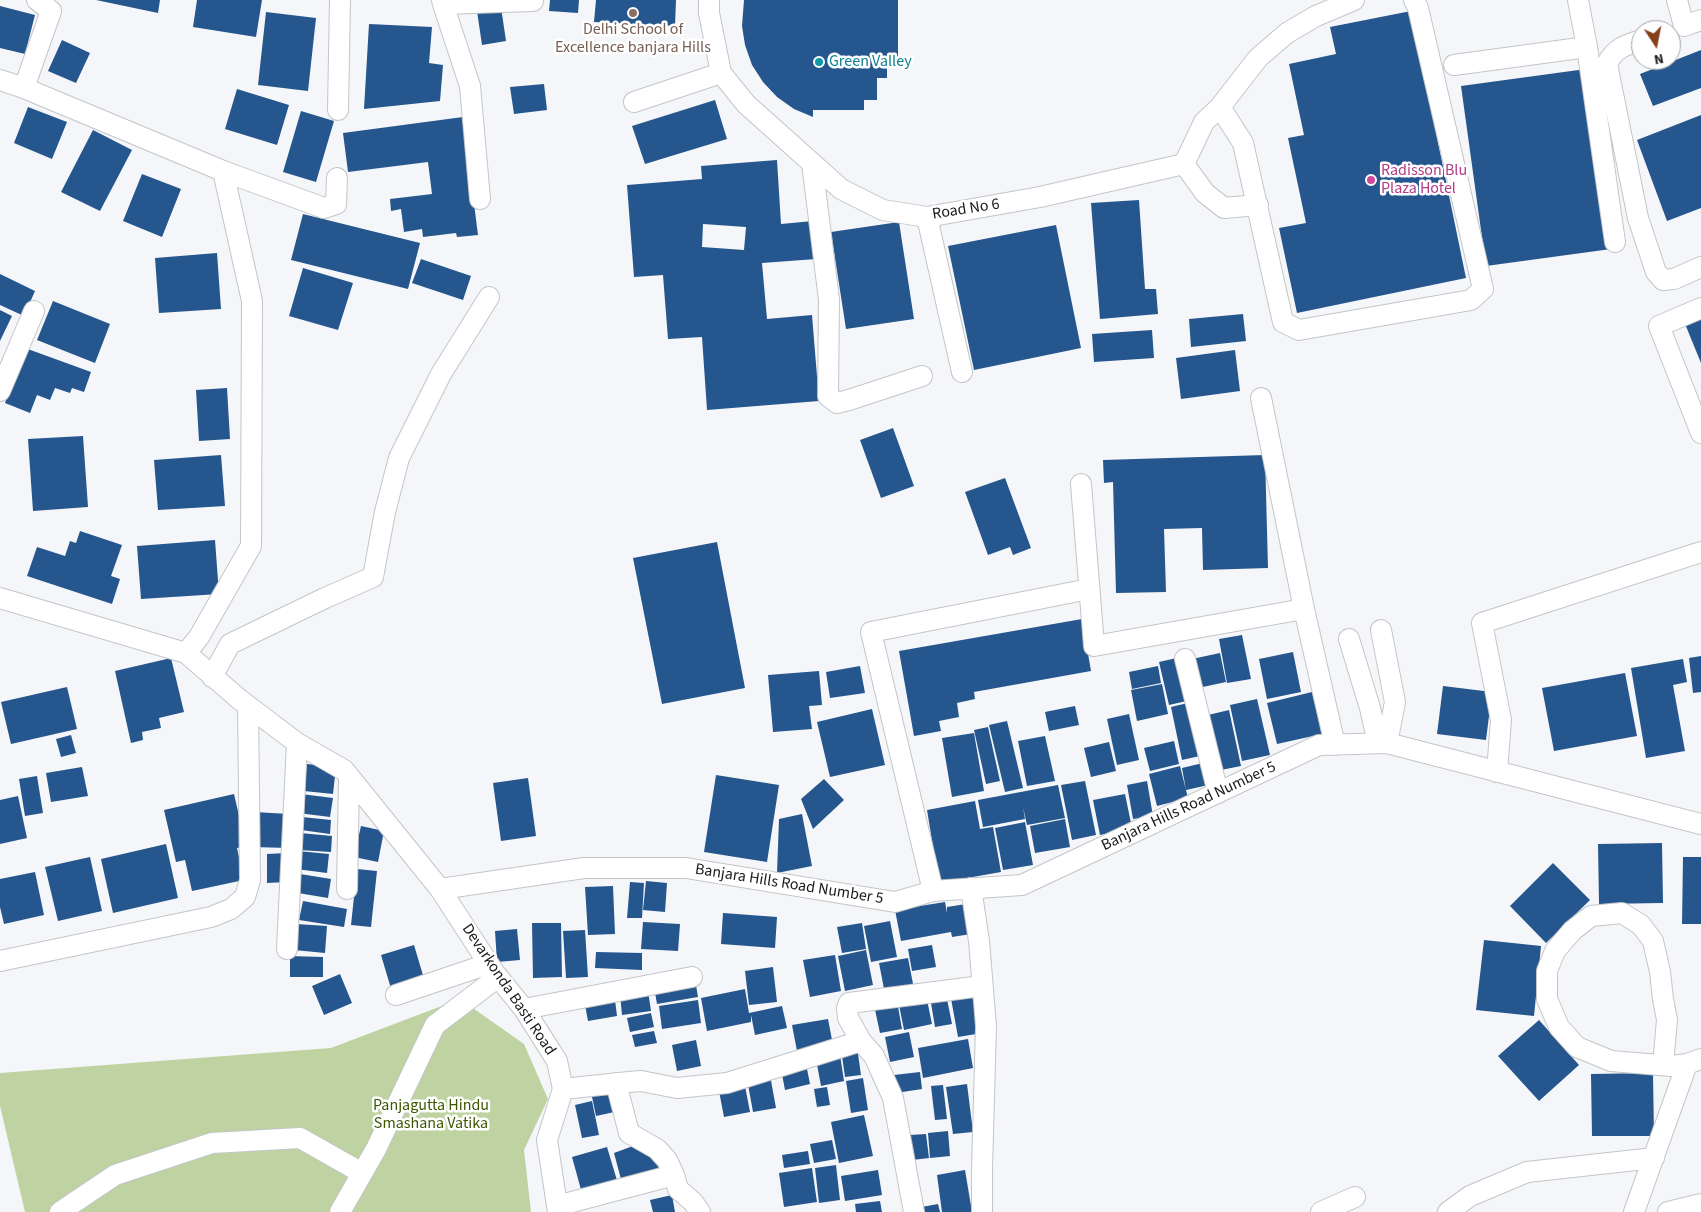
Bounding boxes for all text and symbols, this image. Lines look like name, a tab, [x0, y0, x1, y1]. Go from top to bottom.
marker: Delhi School of Excellence banjara Hills	[627, 7, 639, 19]
place label: Delhi School of Excellence banjara Hills	[555, 20, 711, 58]
north arrow	[1631, 20, 1681, 70]
text: N	[1652, 48, 1665, 69]
place label: Green Valley	[829, 52, 912, 72]
marker: Green Valley	[813, 56, 825, 68]
place label: Radisson Blu Plaza Hotel	[1381, 161, 1467, 199]
marker: Radisson Blu Plaza Hotel	[1365, 174, 1377, 186]
street label: Road No 6	[931, 195, 1001, 225]
street label: Banjara Hills Road Number 5	[1099, 758, 1279, 856]
street label: Banjara Hills Road Number 5	[693, 861, 885, 909]
street label: Devarkonda Basti Road	[457, 921, 559, 1059]
park label: Panjagutta Hindu Smashana Vatika	[373, 1096, 489, 1134]

